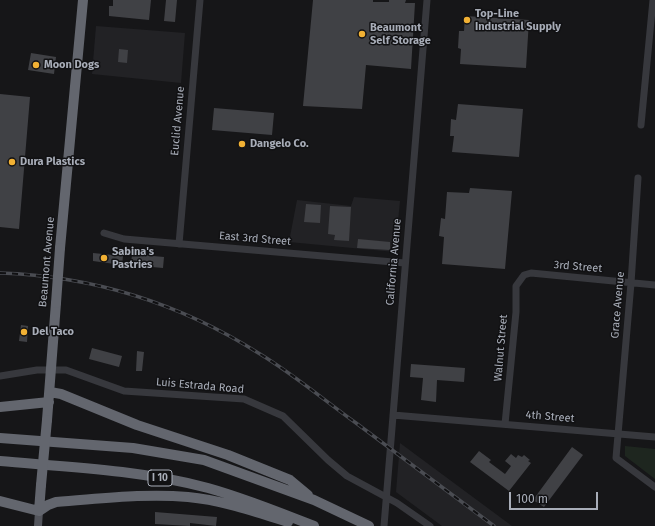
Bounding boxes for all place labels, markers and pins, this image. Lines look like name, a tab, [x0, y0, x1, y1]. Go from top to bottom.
place label: Top-Line Industrial Supply	[475, 7, 561, 33]
marker: Top-Line Industrial Supply	[462, 15, 472, 25]
place label: Beaumont Self Storage	[370, 21, 431, 47]
marker: Beaumont Self Storage	[357, 29, 367, 39]
place label: Moon Dogs	[44, 58, 99, 72]
marker: Moon Dogs	[31, 60, 41, 70]
place label: Dangelo Co.	[250, 137, 309, 151]
marker: Dangelo Co.	[237, 139, 247, 149]
place label: Dura Plastics	[20, 155, 85, 169]
marker: Dura Plastics	[7, 157, 17, 167]
place label: Sabina's Pastries	[112, 245, 154, 271]
marker: Sabina's Pastries	[99, 253, 109, 263]
place label: Del Taco	[32, 325, 74, 339]
marker: Del Taco	[19, 327, 29, 337]

